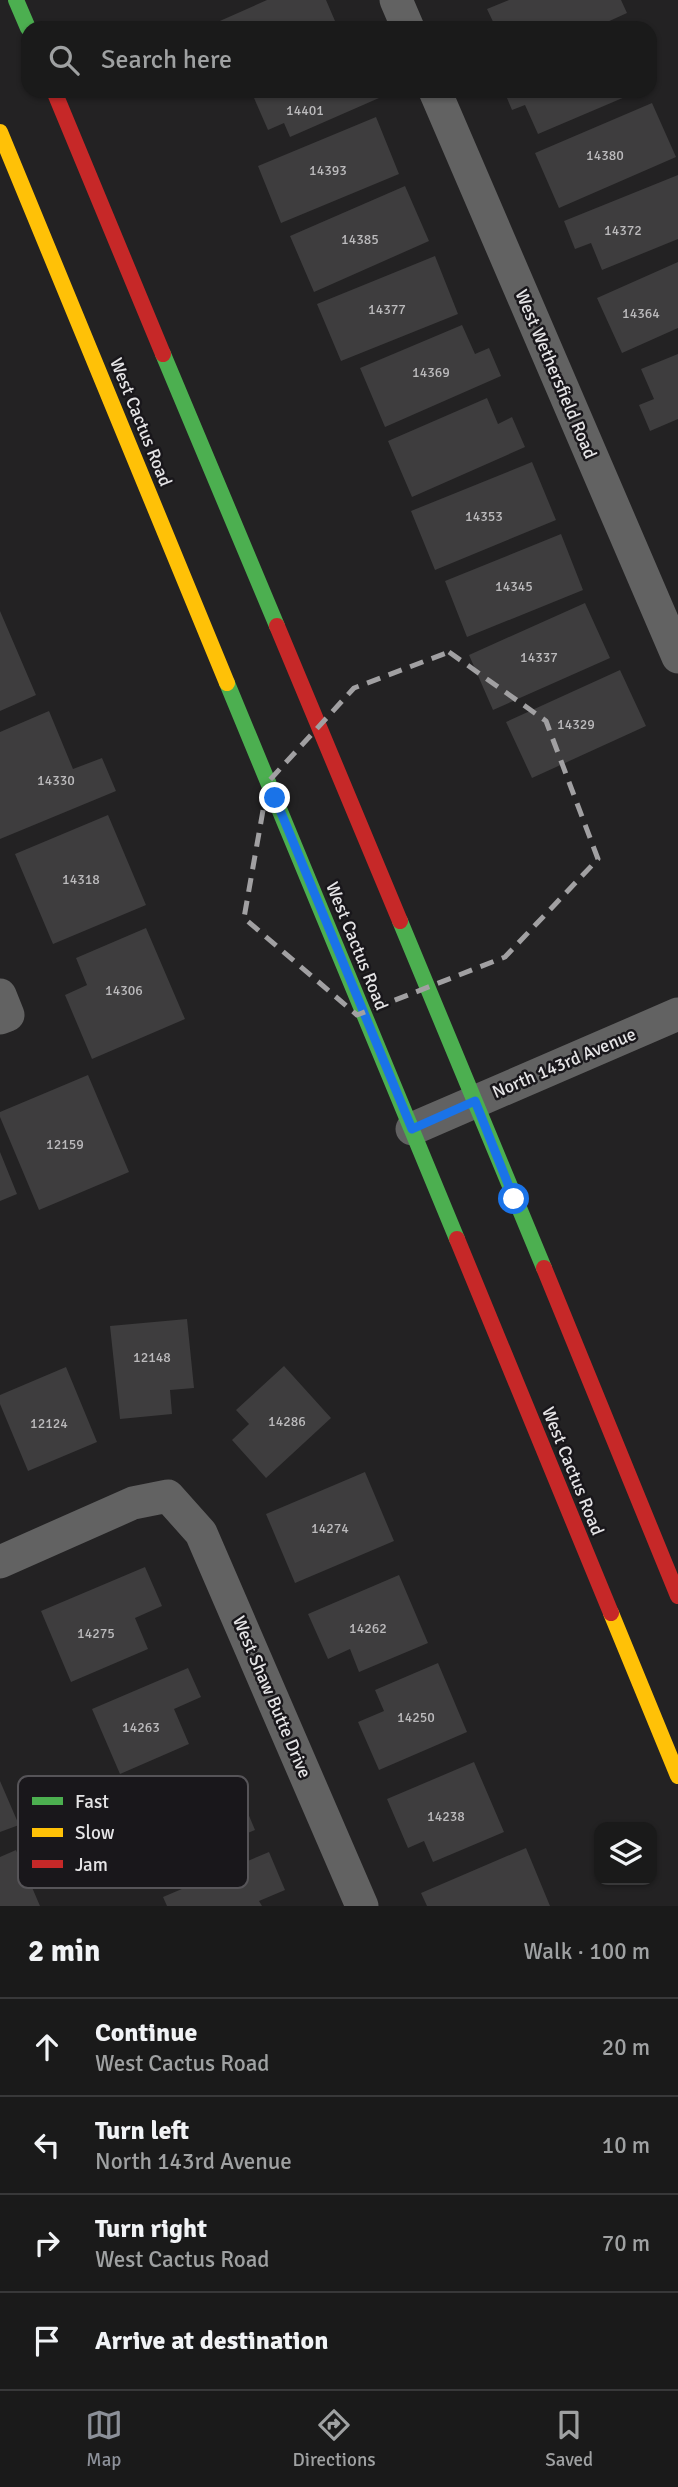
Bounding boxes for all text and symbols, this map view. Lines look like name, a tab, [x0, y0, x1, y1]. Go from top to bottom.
search box	[21, 21, 657, 98]
icon: search	[45, 41, 83, 79]
text: Search here	[101, 44, 232, 76]
house number: 14401	[286, 102, 324, 119]
house number: 14380	[586, 147, 624, 164]
house number: 14393	[309, 162, 347, 179]
house number: 14372	[604, 222, 642, 239]
house number: 14385	[341, 231, 379, 248]
street label: West Wethersfield Road	[510, 286, 602, 462]
house number: 14377	[368, 301, 406, 318]
house number: 14364	[622, 305, 660, 322]
street label: West Cactus Road	[105, 355, 177, 489]
house number: 14369	[412, 364, 450, 381]
house number: 14353	[465, 508, 503, 525]
house number: 14345	[495, 578, 533, 595]
house number: 14337	[520, 649, 558, 666]
house number: 14329	[557, 716, 595, 733]
house number: 14330	[37, 772, 75, 789]
route end	[259, 782, 290, 813]
house number: 14318	[62, 871, 100, 888]
street label: West Cactus Road	[321, 879, 393, 1013]
house number: 14306	[105, 982, 143, 999]
street label: North 143rd Avenue	[489, 1023, 639, 1103]
house number: 12159	[46, 1136, 84, 1153]
route start	[498, 1183, 529, 1214]
house number: 12148	[133, 1349, 171, 1366]
street label: West Cactus Road	[537, 1404, 609, 1538]
house number: 14286	[268, 1413, 306, 1430]
house number: 12124	[30, 1415, 68, 1432]
house number: 14274	[311, 1520, 349, 1537]
street label: West Shaw Butte Drive	[228, 1613, 316, 1781]
house number: 14262	[349, 1620, 387, 1637]
house number: 14275	[77, 1625, 115, 1642]
house number: 14250	[397, 1709, 435, 1726]
house number: 14263	[122, 1719, 160, 1736]
legend	[18, 1776, 248, 1888]
text: Fast	[75, 1790, 109, 1814]
house number: 14238	[427, 1808, 465, 1825]
text: Slow	[75, 1821, 115, 1845]
map controls	[594, 1822, 657, 1885]
button: layers	[594, 1822, 657, 1885]
text: Jam	[75, 1853, 108, 1877]
text: 2 min	[28, 1933, 100, 1970]
text: Walk · 100 m	[524, 1937, 650, 1966]
text: Continue	[95, 2017, 197, 2049]
icon: ahead	[28, 2028, 66, 2066]
text: 20 m	[602, 2033, 650, 2062]
text: West Cactus Road	[95, 2049, 269, 2078]
text: Turn left	[95, 2115, 189, 2147]
icon: left	[28, 2126, 66, 2164]
text: 10 m	[602, 2131, 650, 2160]
text: North 143rd Avenue	[95, 2147, 292, 2176]
text: Turn right	[95, 2213, 207, 2245]
icon: right	[28, 2224, 66, 2262]
text: 70 m	[602, 2229, 650, 2258]
text: West Cactus Road	[95, 2245, 269, 2274]
icon: arrive	[28, 2322, 66, 2360]
text: Arrive at destination	[95, 2325, 328, 2357]
tab: Map	[85, 2406, 123, 2472]
tab: Directions	[293, 2406, 376, 2472]
tab: Saved	[545, 2406, 593, 2472]

